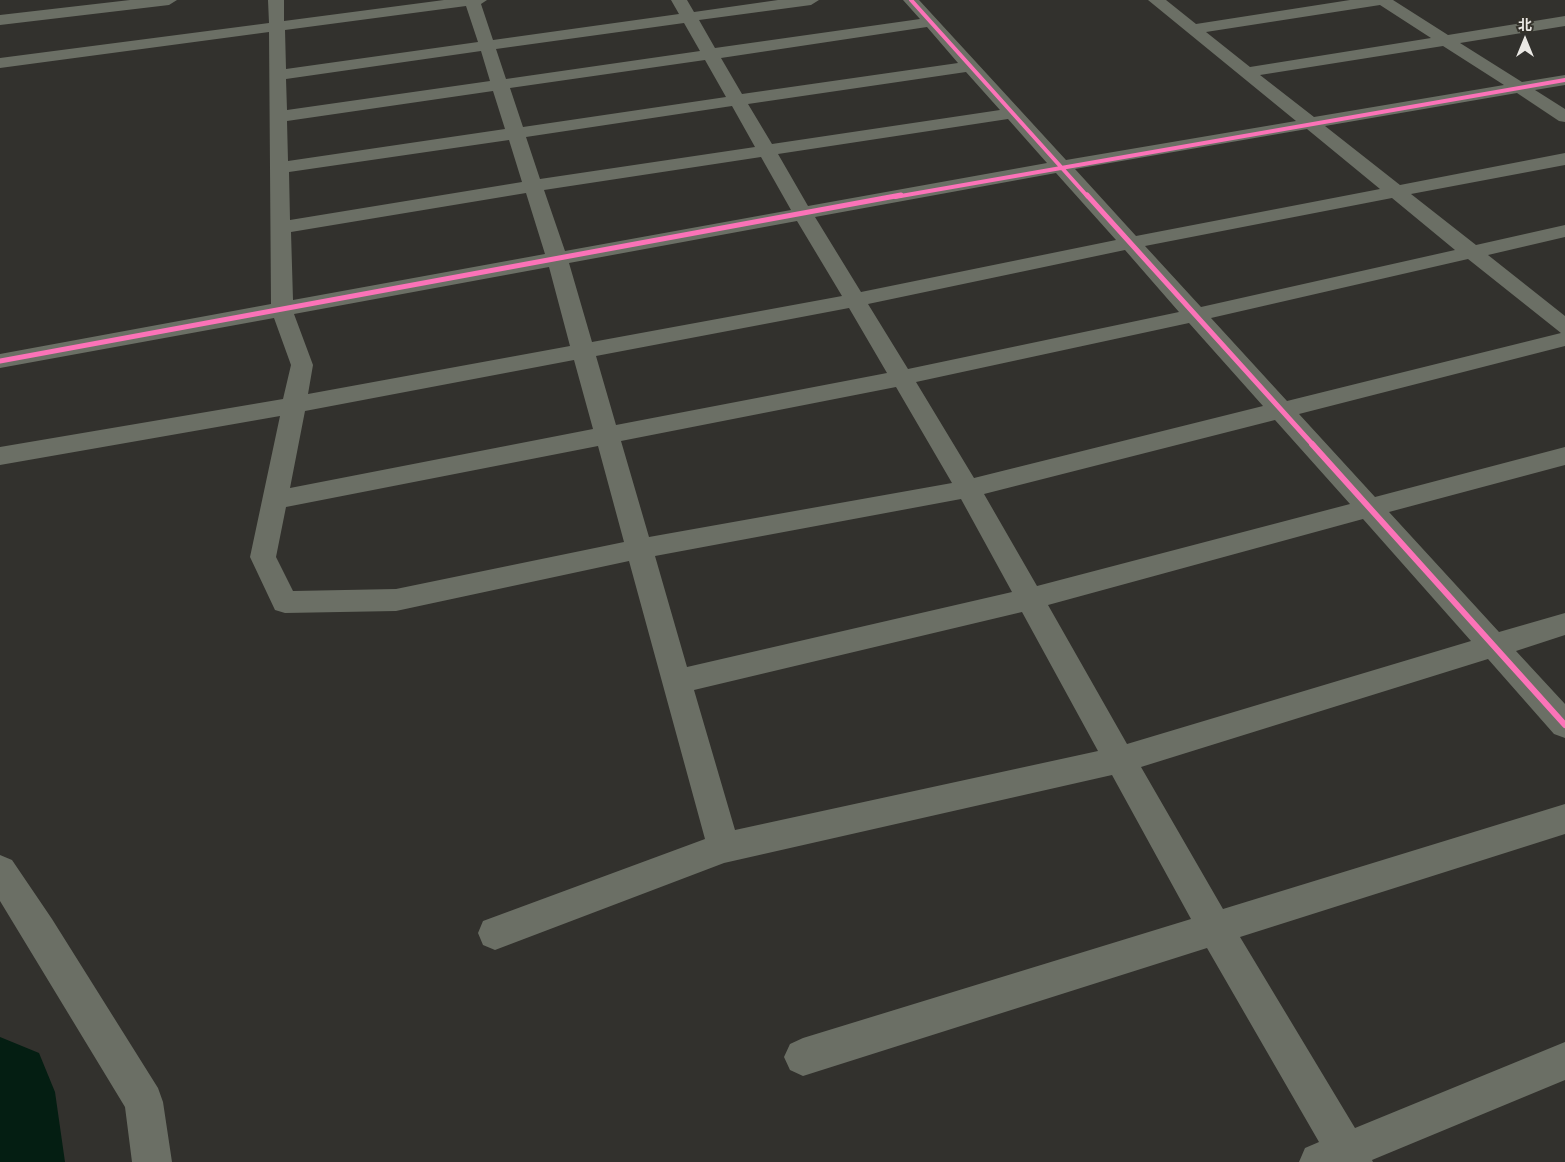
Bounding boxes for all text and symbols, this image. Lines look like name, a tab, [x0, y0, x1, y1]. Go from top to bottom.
text: 北	[1518, 14, 1532, 35]
north arrow	[1500, 15, 1550, 65]

